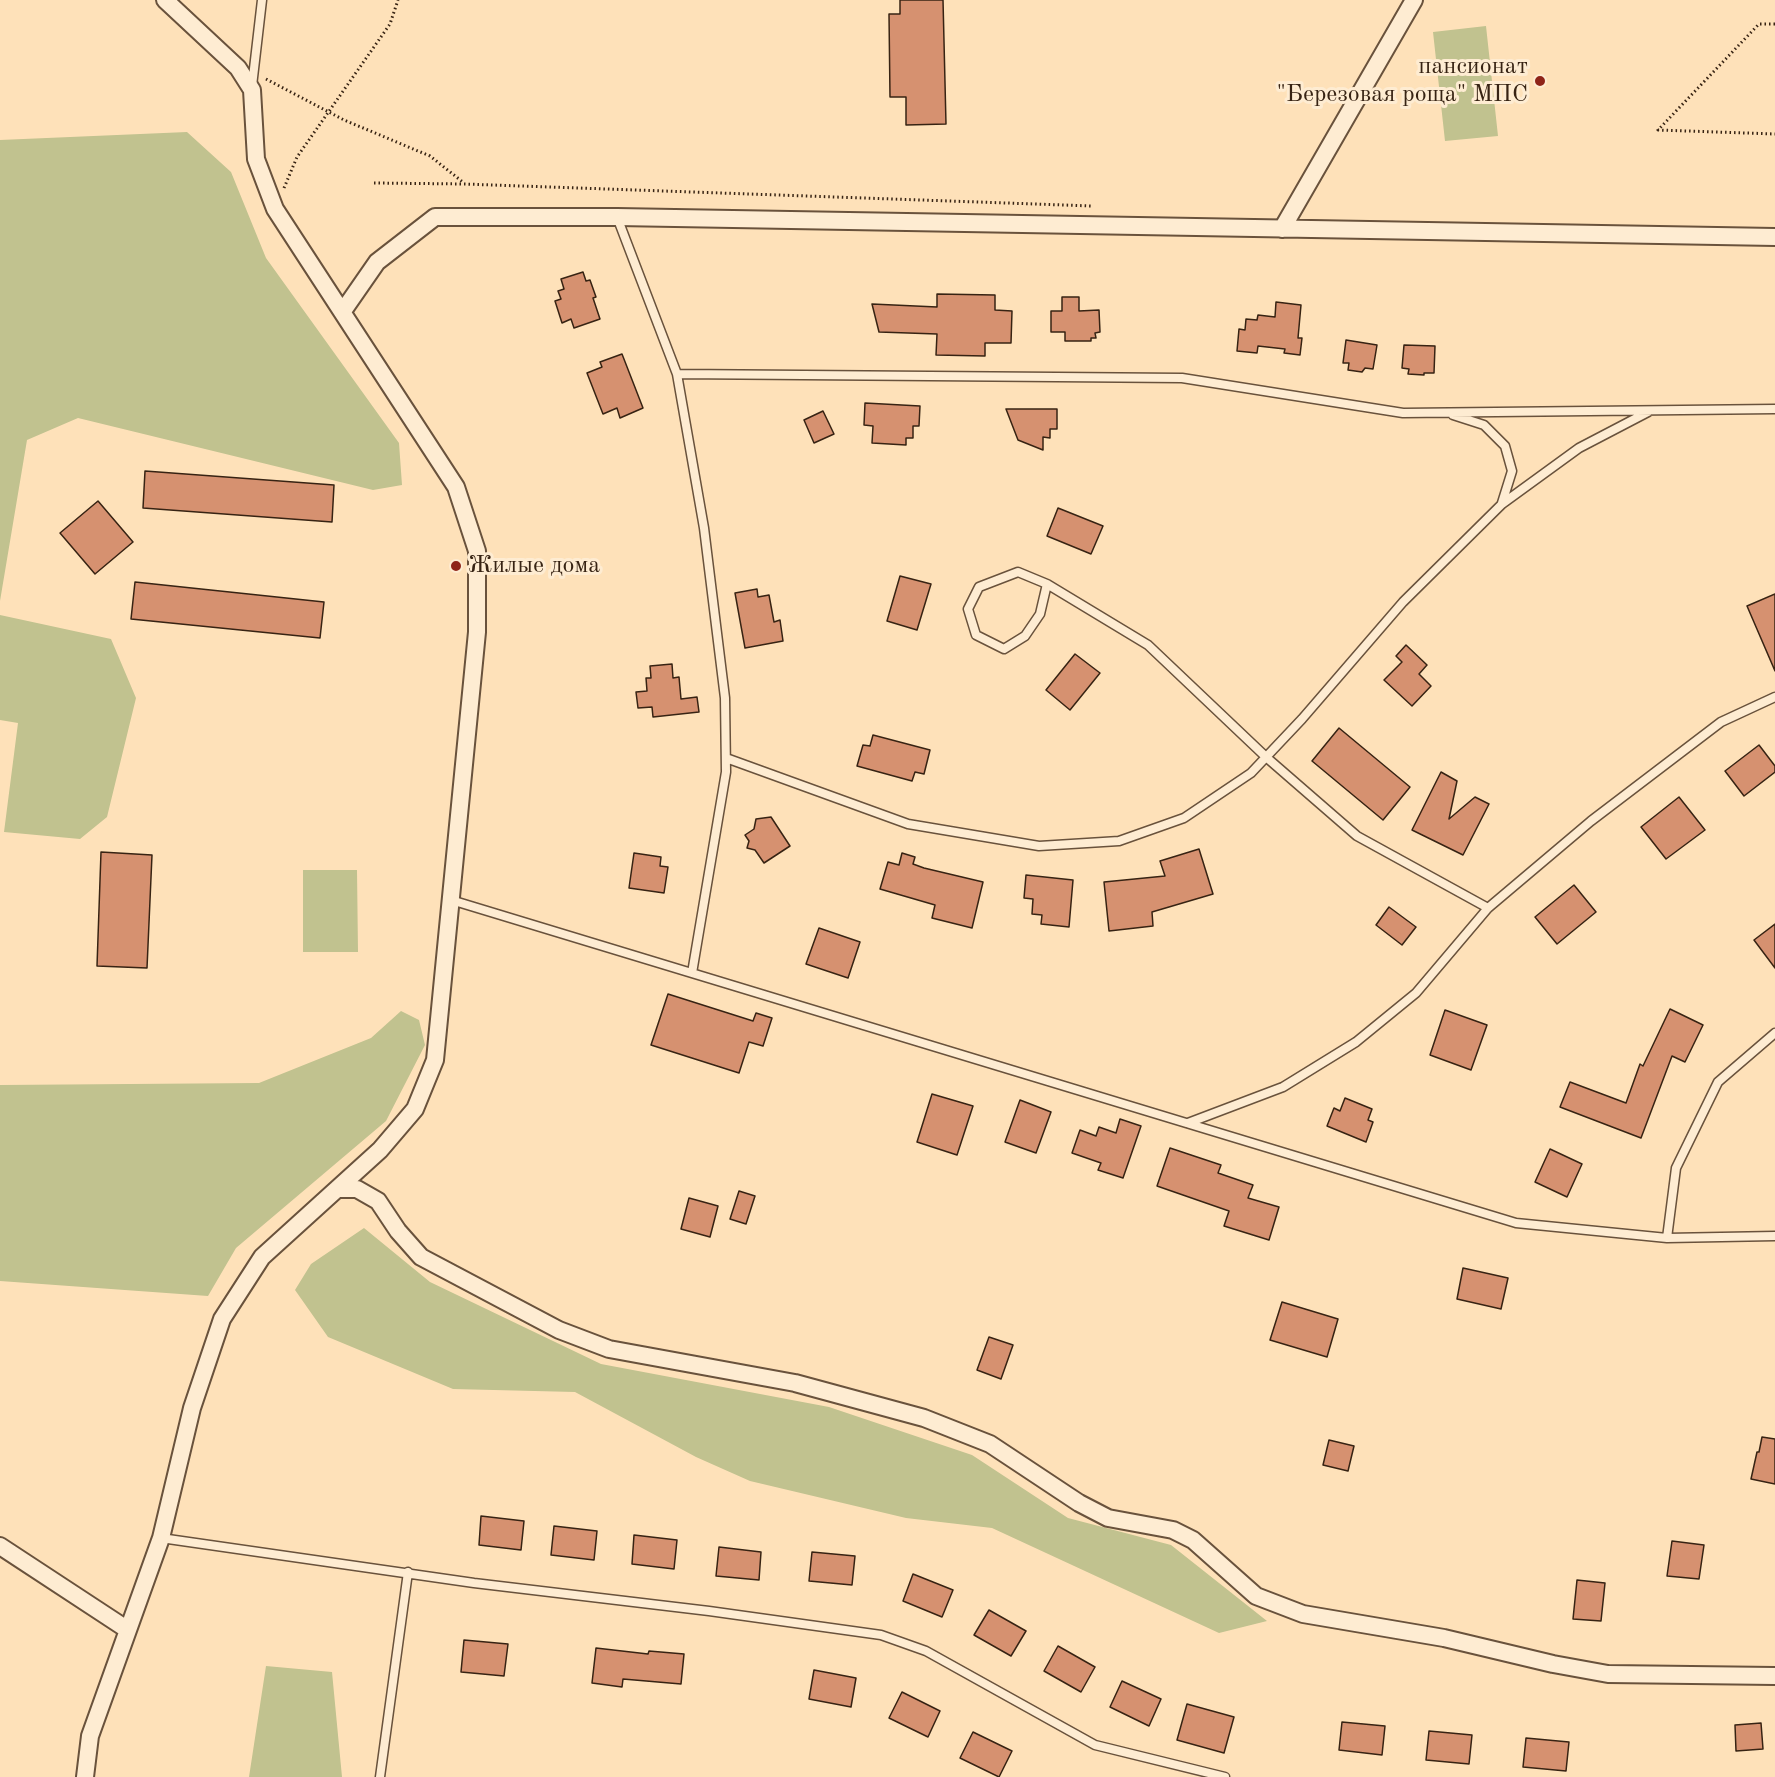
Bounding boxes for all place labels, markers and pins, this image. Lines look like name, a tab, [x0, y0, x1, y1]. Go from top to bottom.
place label: пансионат "Березовая роща" МПС	[1276, 53, 1528, 109]
marker: пансионат "Березовая роща" МПС	[1533, 74, 1547, 88]
place label: Жилые дома	[468, 552, 600, 580]
marker: Жилые дома	[449, 559, 463, 573]

